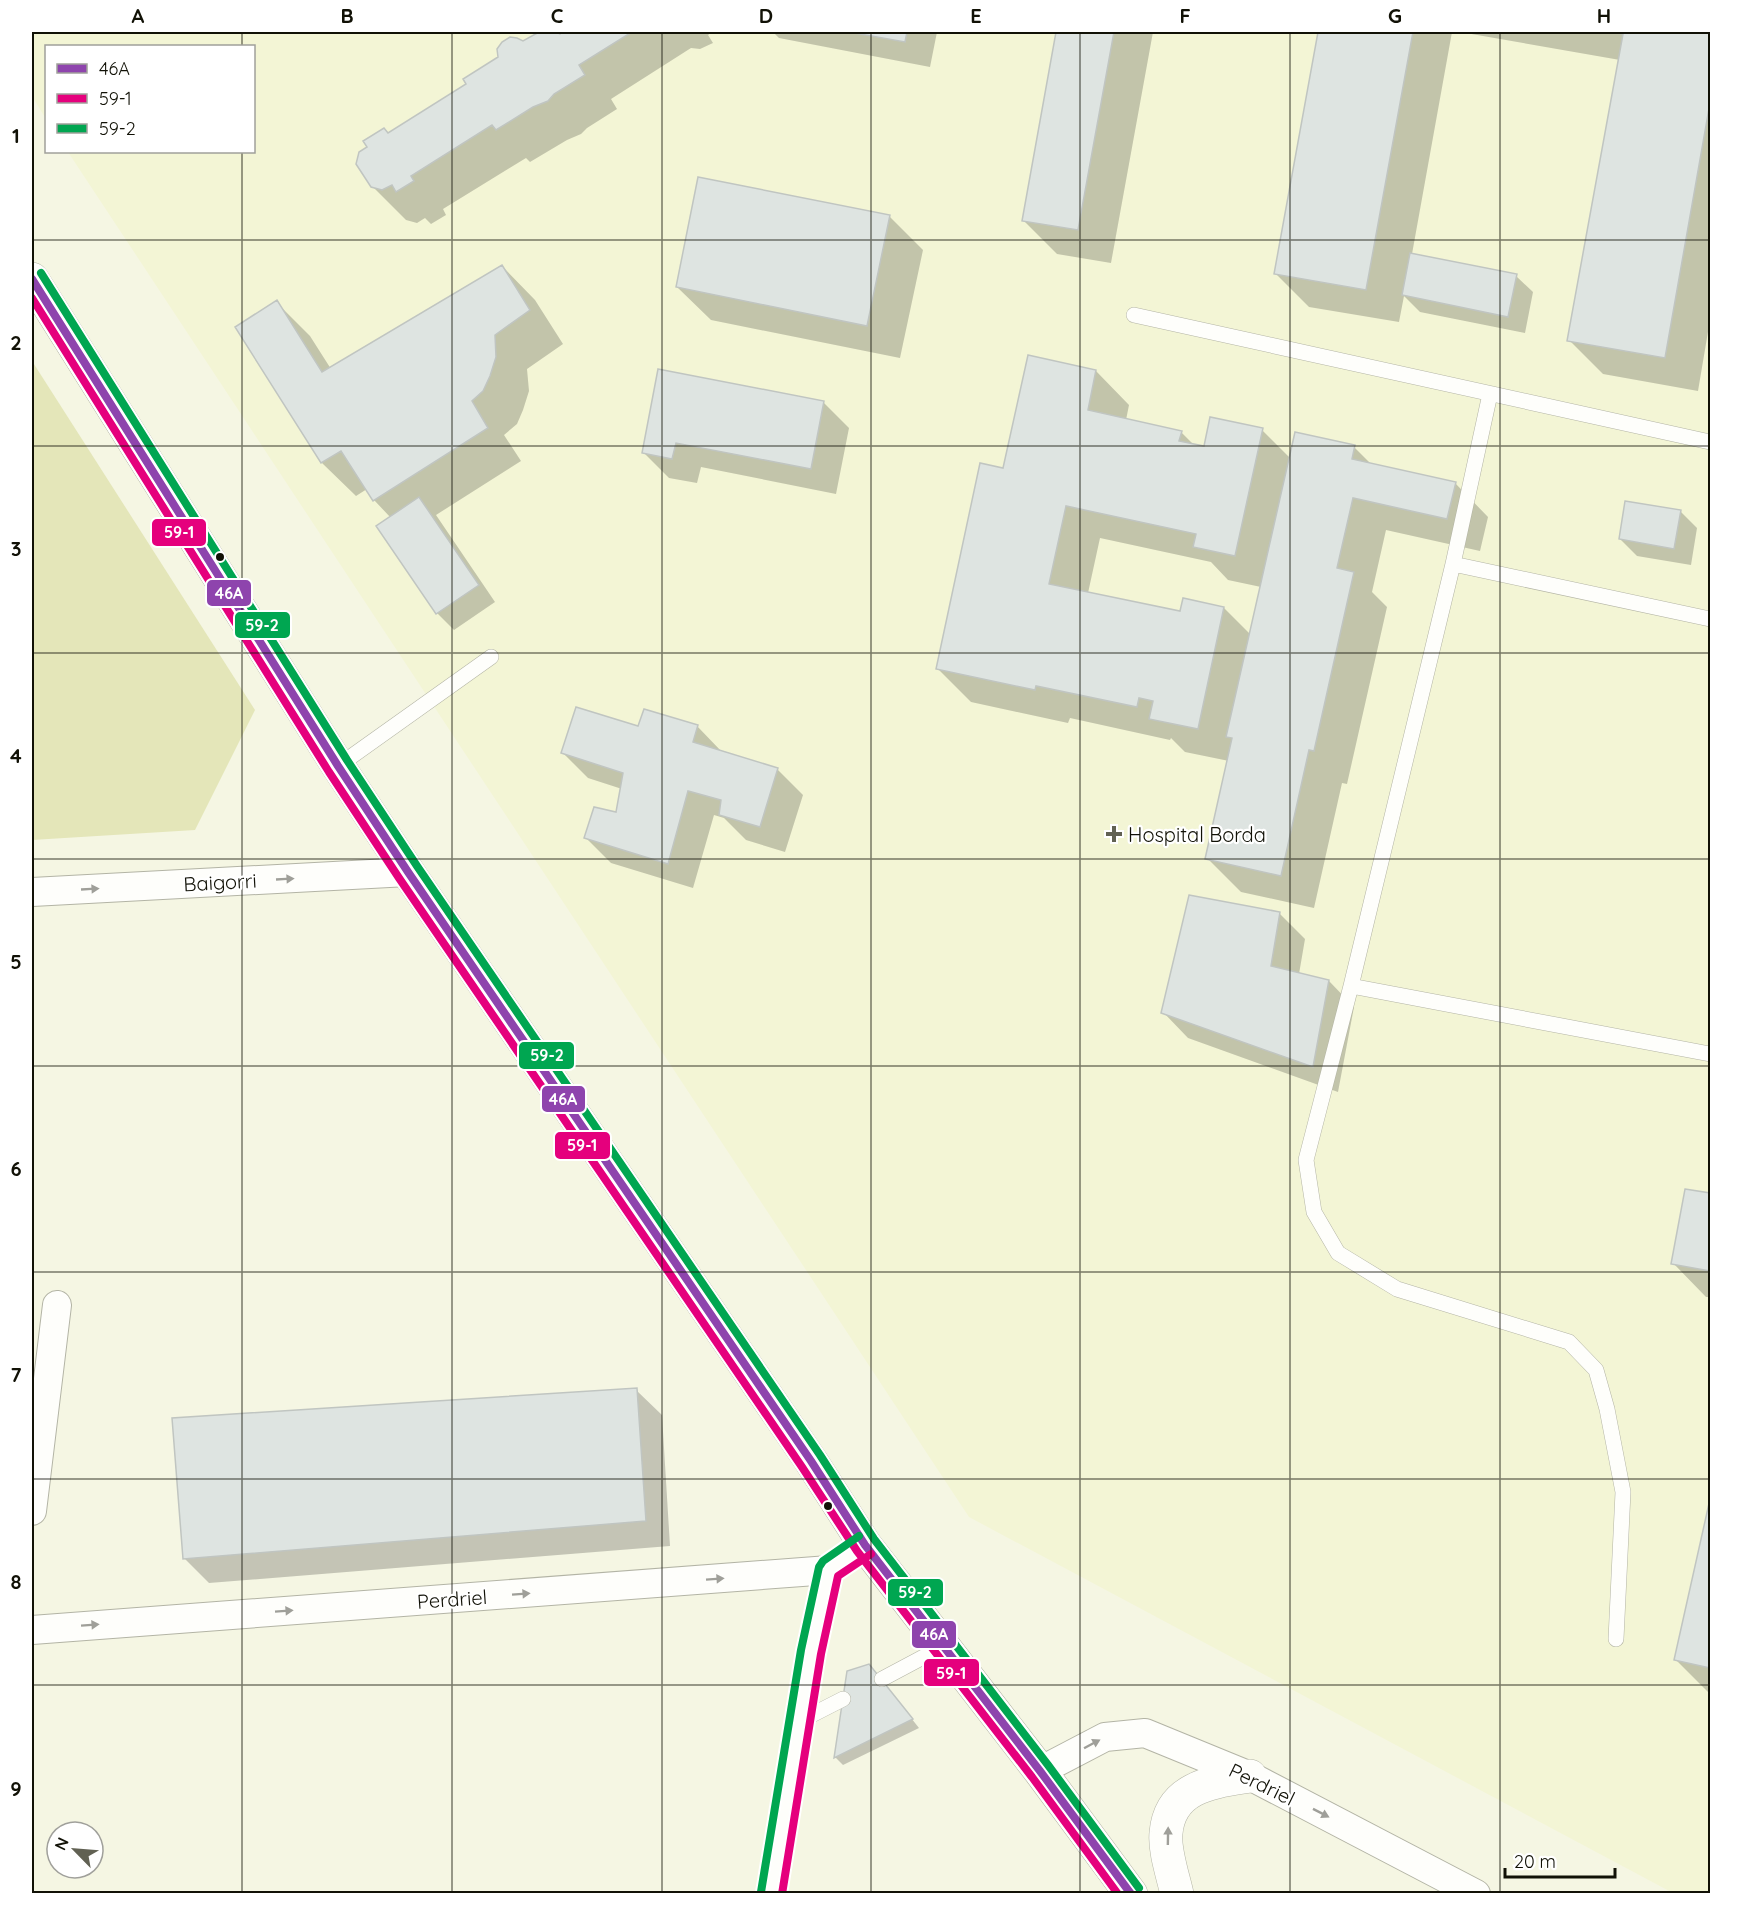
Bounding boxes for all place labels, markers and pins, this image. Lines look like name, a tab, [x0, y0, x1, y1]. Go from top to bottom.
unlabelled marker	[214, 551, 226, 563]
place label: Hospital Borda	[1128, 822, 1266, 847]
marker: Hospital Borda	[1105, 825, 1123, 843]
unlabelled marker	[822, 1500, 834, 1512]

